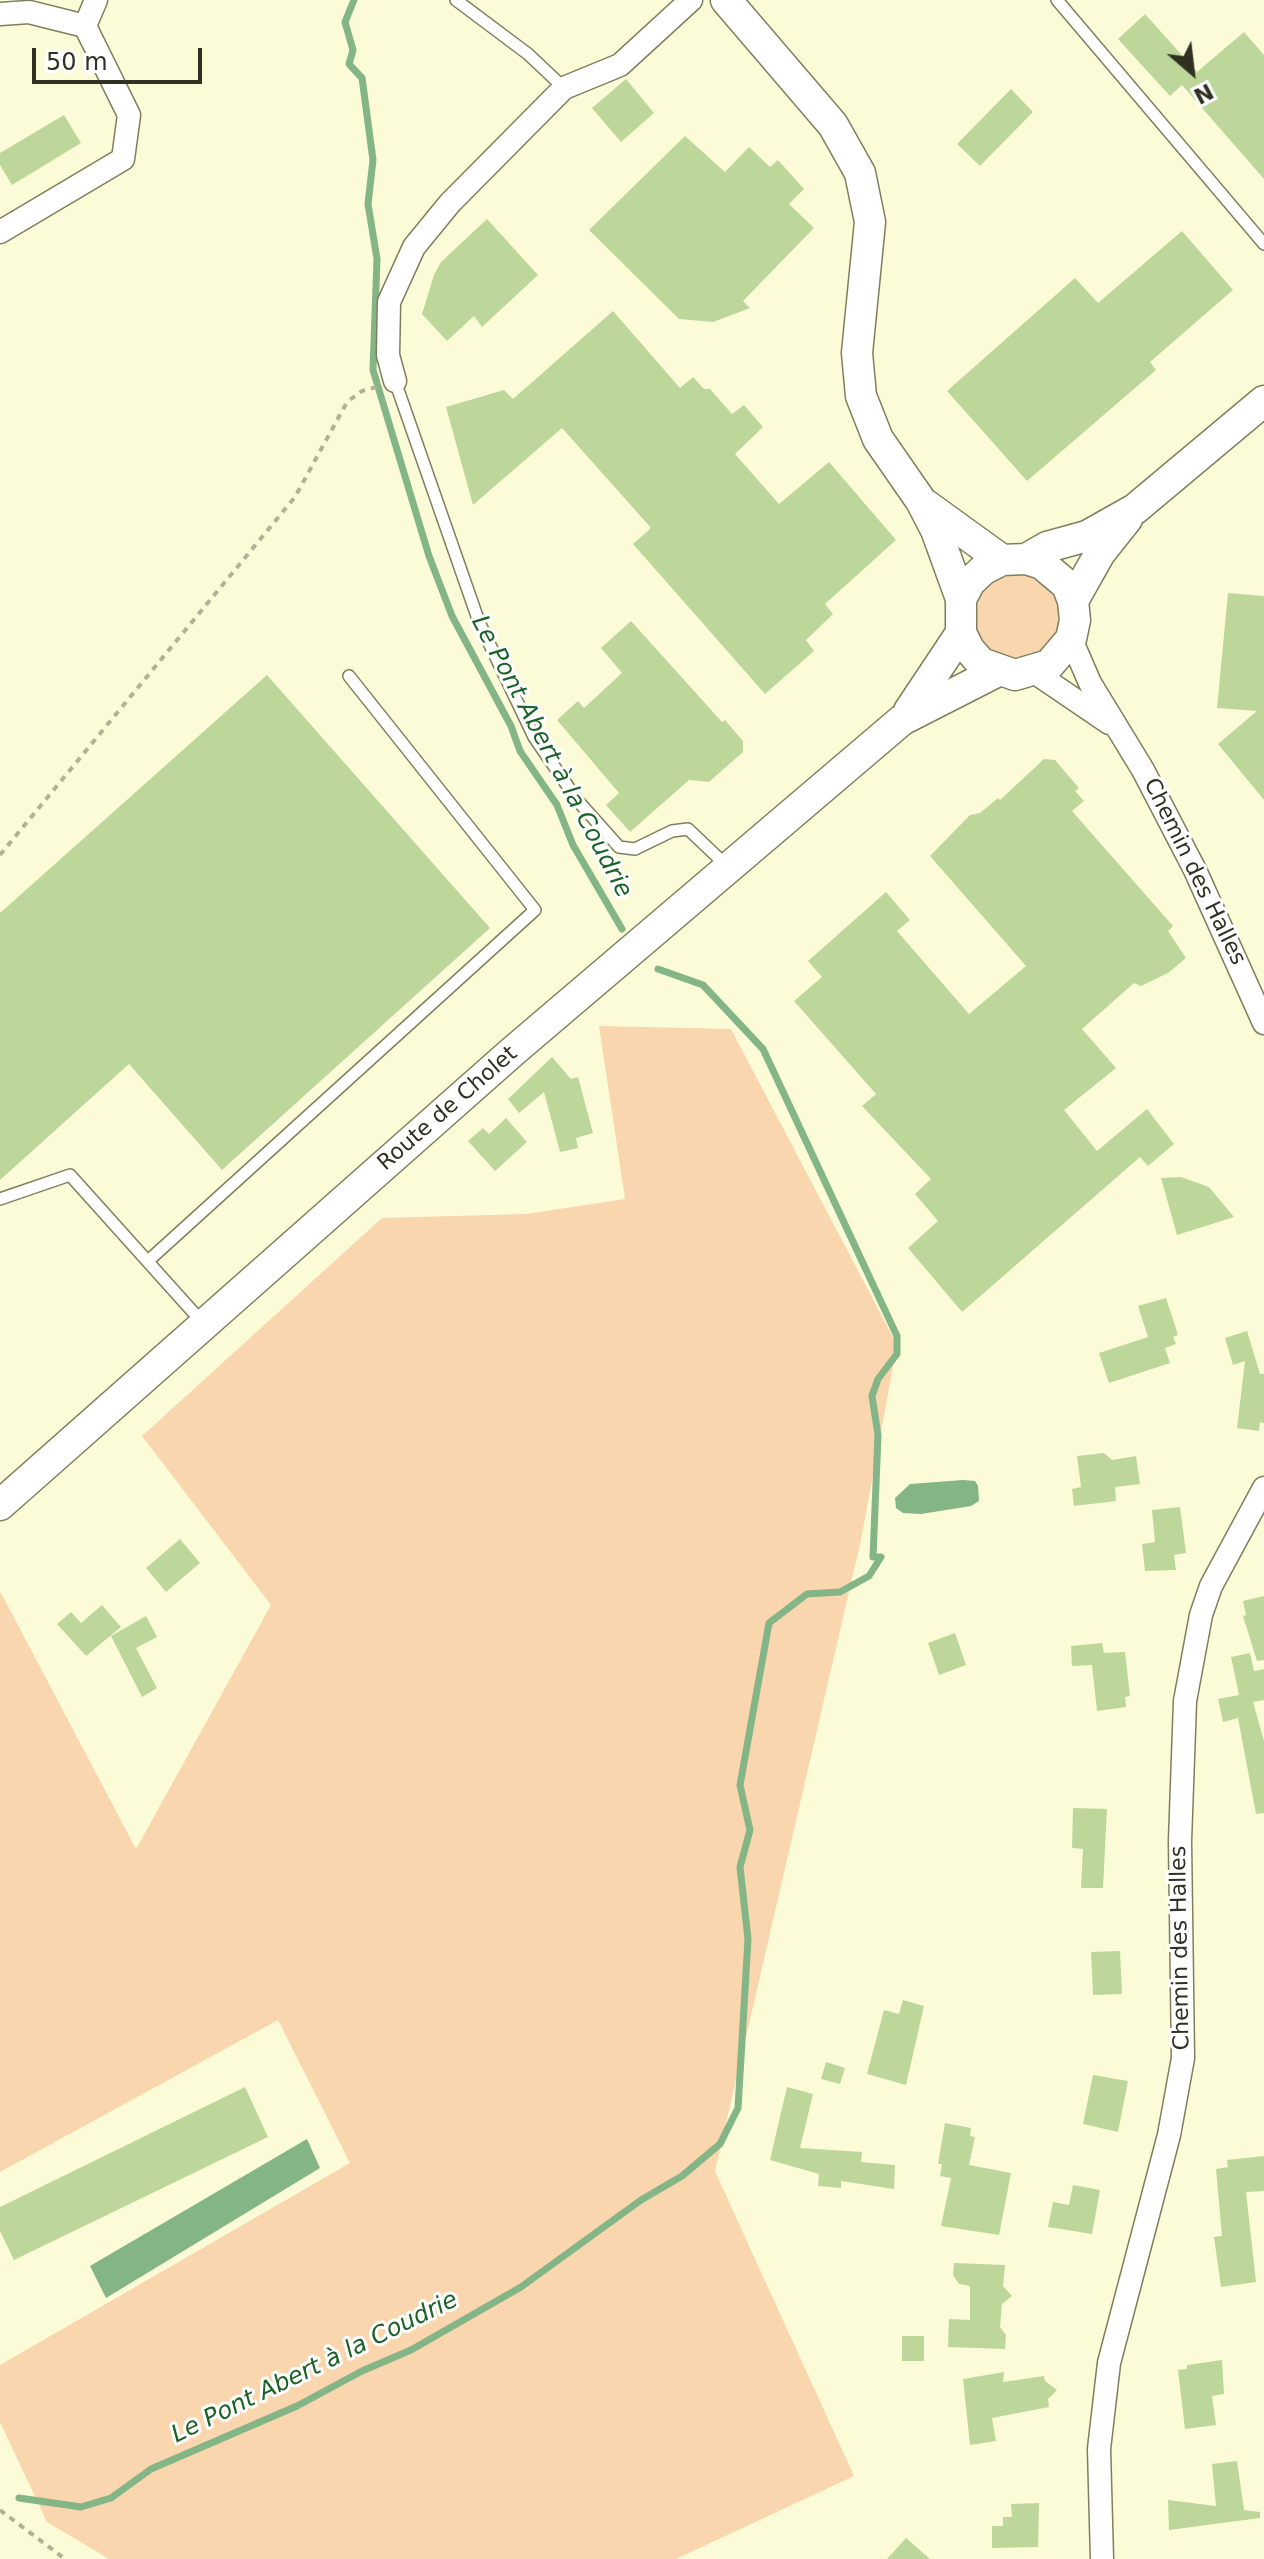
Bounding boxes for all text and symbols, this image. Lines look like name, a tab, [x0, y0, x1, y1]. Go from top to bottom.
scale bar	[36, 32, 206, 82]
north arrow	[1152, 32, 1232, 112]
text: 50 m	[46, 48, 108, 76]
text: N	[1190, 78, 1218, 109]
water label: Le Pont Abert à la Coudrie	[464, 611, 638, 903]
street label: Chemin des Halles	[1137, 774, 1251, 970]
street label: Route de Cholet	[373, 1041, 523, 1177]
street label: Chemin des Halles	[1166, 1846, 1196, 2050]
water label: Le Pont Abert à la Coudrie	[167, 2286, 463, 2450]

